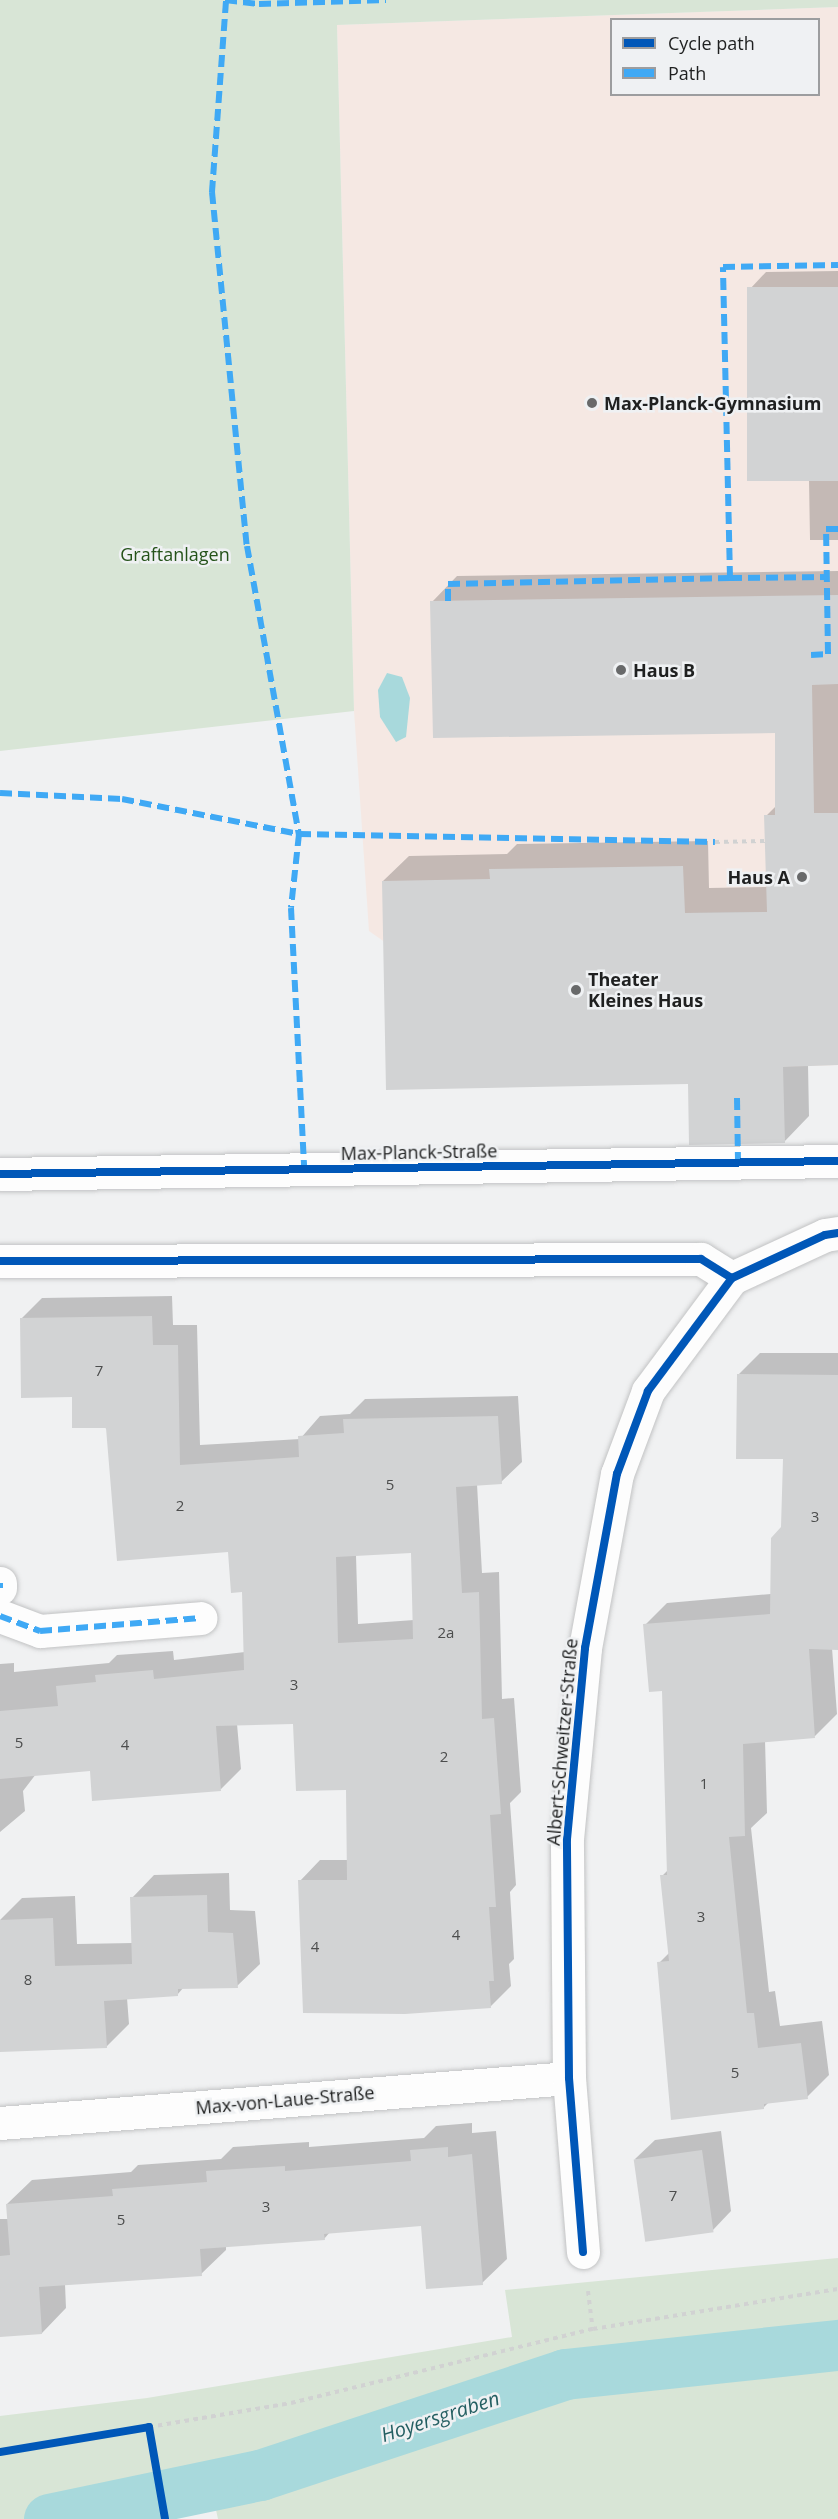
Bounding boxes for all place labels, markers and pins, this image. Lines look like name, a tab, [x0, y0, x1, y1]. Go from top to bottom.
place label: Max-Planck-Gymnasium	[604, 392, 821, 414]
marker: Max-Planck-Gymnasium	[585, 396, 599, 410]
place label: Haus B	[633, 659, 695, 681]
marker: Haus B	[614, 663, 628, 677]
place label: Haus A	[727, 866, 790, 888]
marker: Haus A	[795, 870, 809, 884]
place label: Theater Kleines Haus	[588, 969, 703, 1012]
marker: Theater Kleines Haus	[569, 983, 583, 997]

